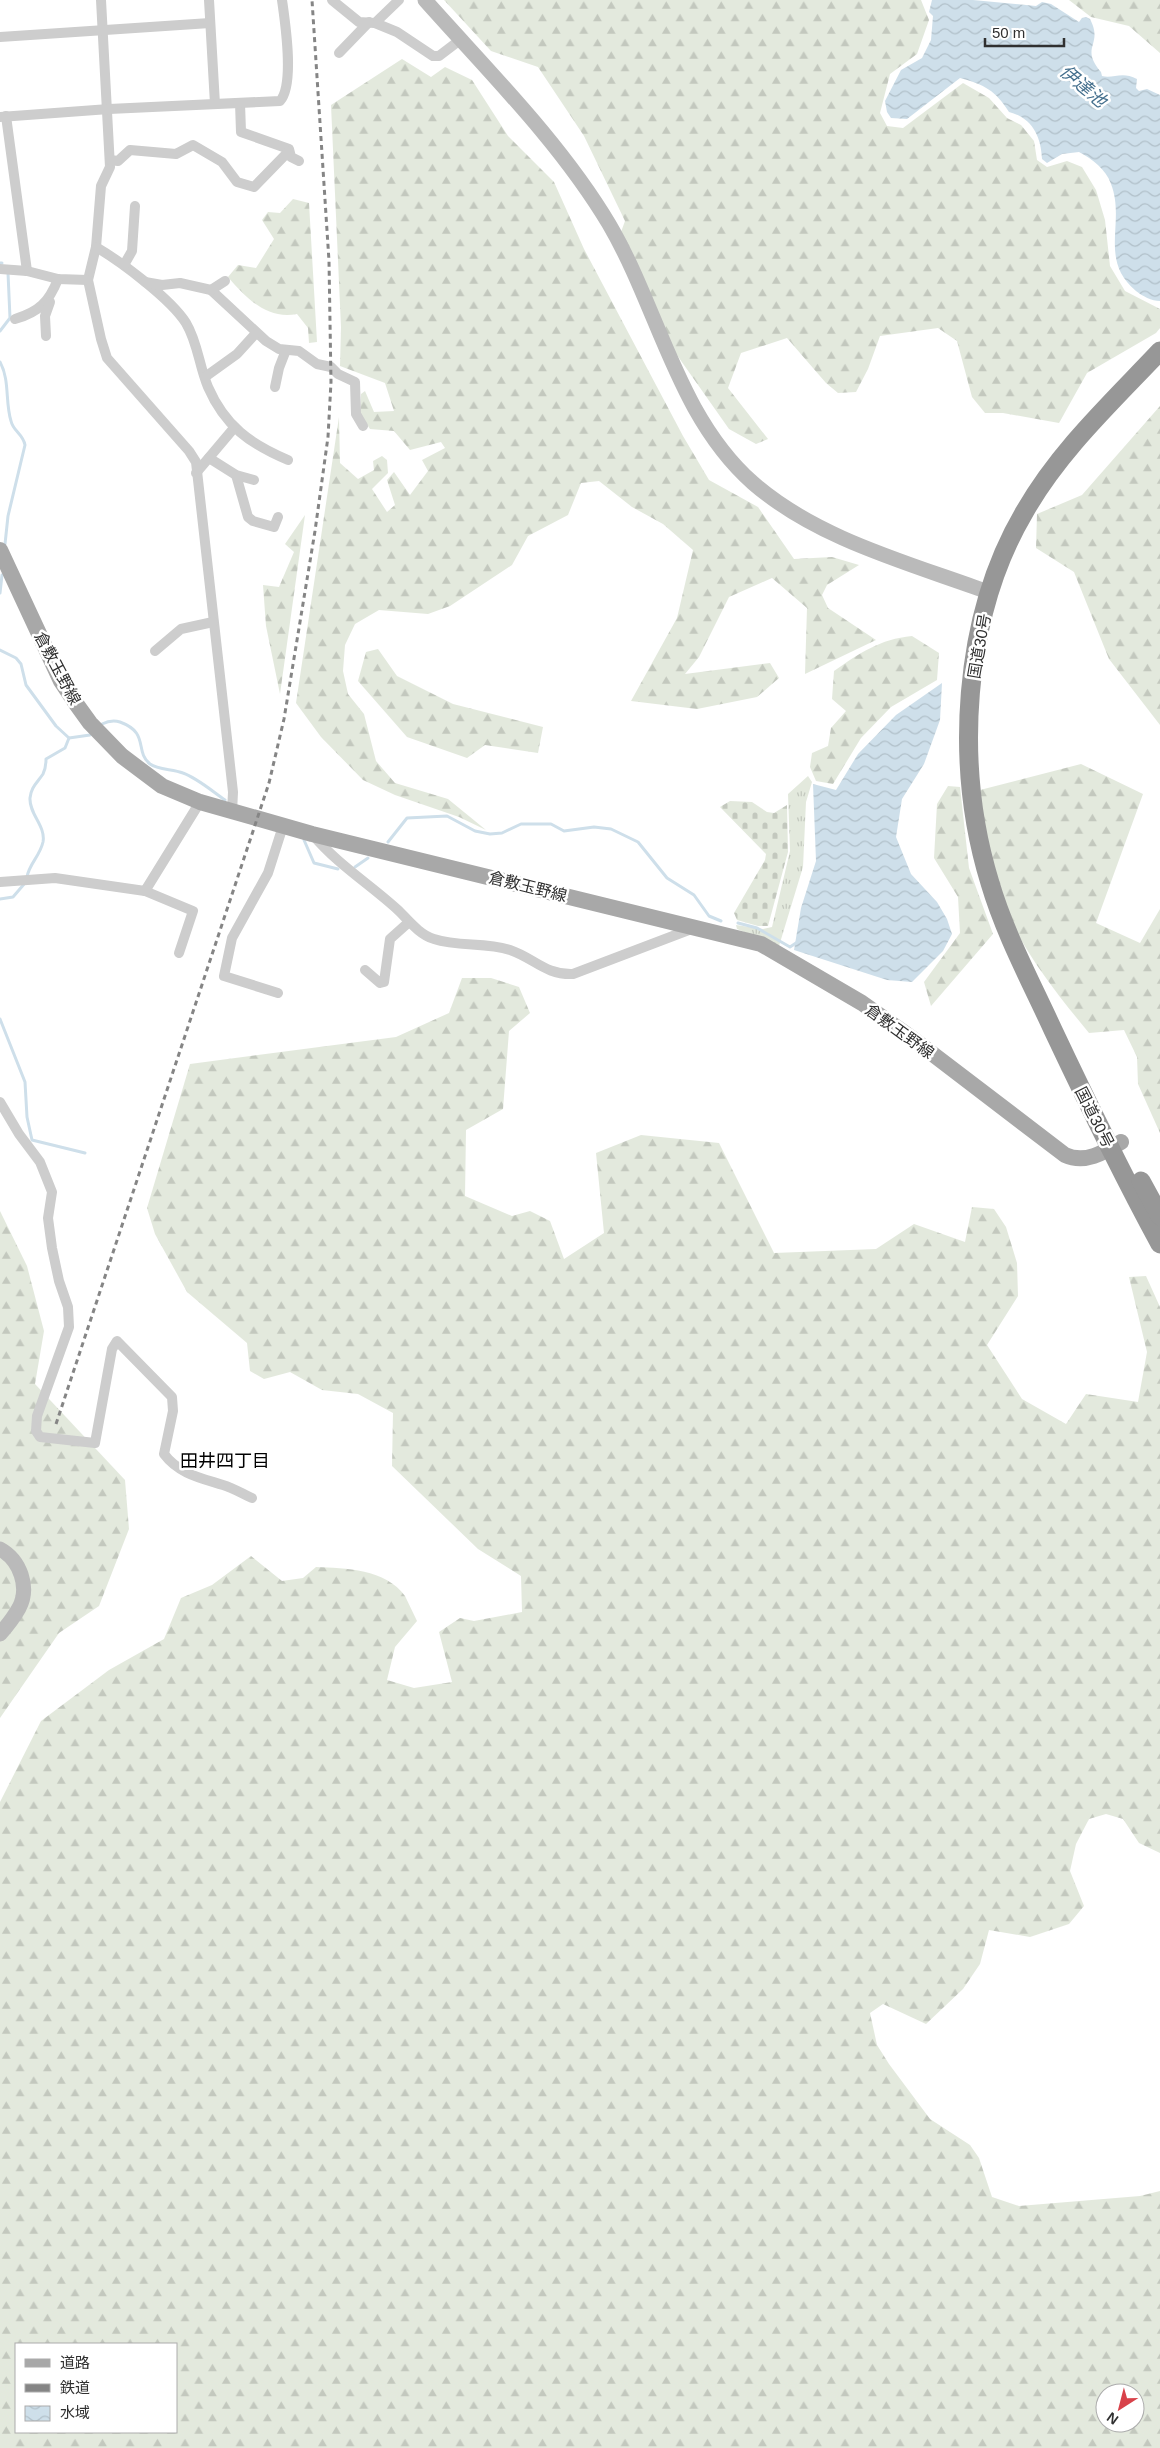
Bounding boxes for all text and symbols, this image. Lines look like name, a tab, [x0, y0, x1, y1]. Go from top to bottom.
scale bar	[985, 15, 1064, 47]
text: 50 m	[992, 24, 1025, 41]
water label: 伊達池	[1056, 61, 1112, 112]
street label: 国道30号	[965, 612, 994, 680]
street label: 倉敷玉野線	[31, 629, 84, 708]
street label: 倉敷玉野線	[487, 869, 569, 904]
street label: 倉敷玉野線	[862, 1001, 937, 1062]
street label: 国道30号	[1072, 1084, 1117, 1150]
district label: 田井四丁目	[180, 1451, 270, 1471]
legend	[15, 2343, 178, 2433]
text: 道路	[60, 2354, 90, 2371]
text: 鉄道	[60, 2379, 90, 2396]
north arrow	[1095, 2383, 1145, 2433]
text: 水域	[60, 2404, 90, 2421]
text: N	[1104, 2409, 1121, 2428]

